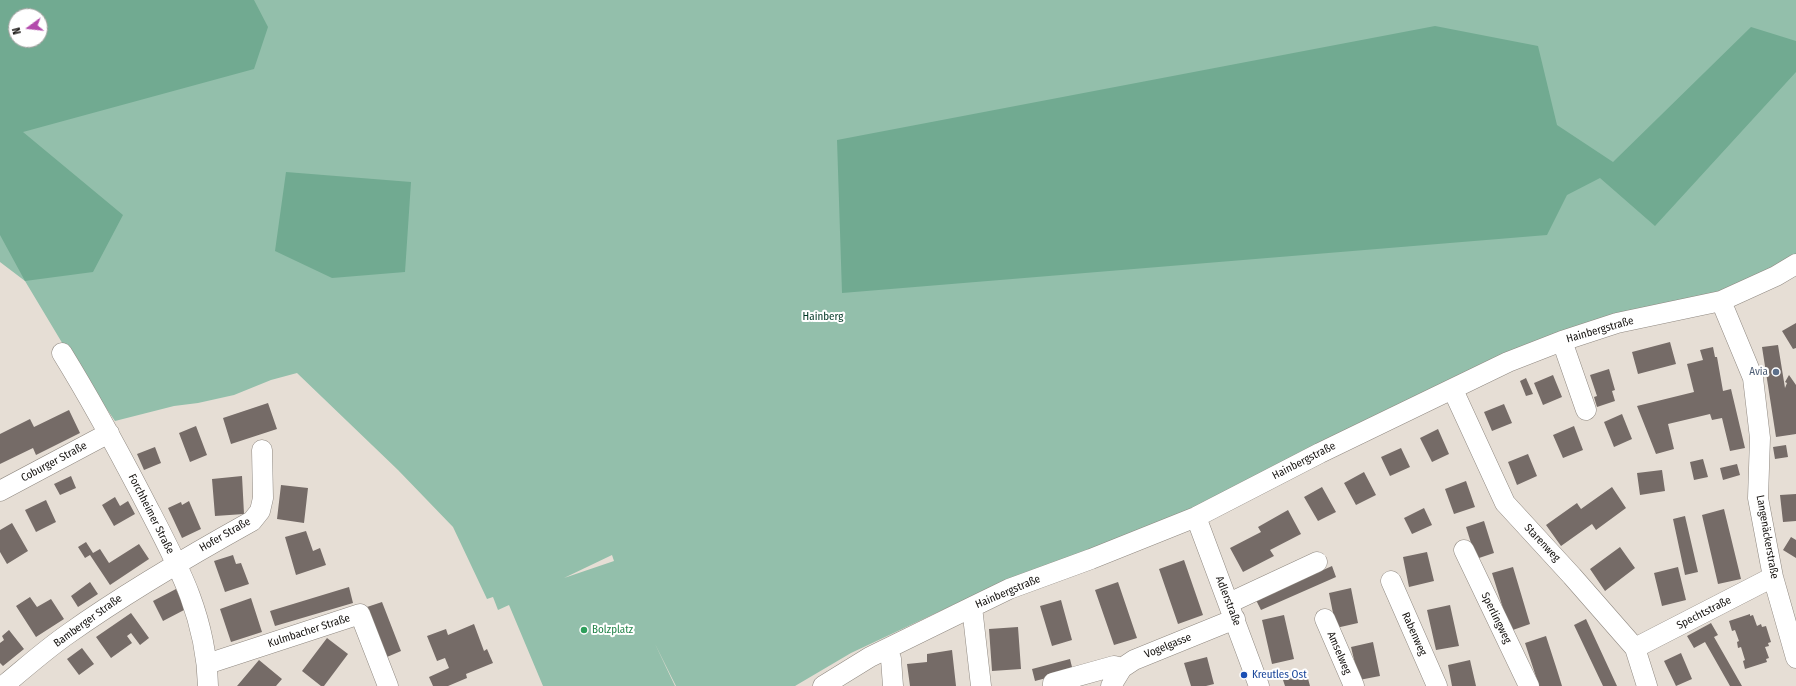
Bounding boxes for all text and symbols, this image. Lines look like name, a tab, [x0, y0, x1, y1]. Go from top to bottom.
north arrow	[8, 8, 48, 48]
text: N	[10, 26, 24, 36]
park label: Hainberg	[803, 310, 843, 324]
street label: Hainbergstraße	[1565, 314, 1635, 346]
place label: Avia	[1749, 365, 1768, 379]
marker: Avia	[1771, 367, 1781, 377]
street label: Coburger Straße	[19, 439, 89, 485]
street label: Hainbergstraße	[1270, 439, 1338, 483]
street label: Forchheimer Straße	[125, 472, 177, 556]
street label: Langenäckerstraße	[1753, 494, 1781, 580]
street label: Hofer Straße	[197, 515, 253, 555]
street label: Starenweg	[1521, 521, 1563, 565]
street label: Hainbergstraße	[974, 572, 1042, 612]
street label: Adlerstraße	[1212, 574, 1244, 628]
street label: Sperlingweg	[1478, 590, 1514, 646]
street label: Bamberger Straße	[51, 592, 125, 650]
street label: Spechtstraße	[1675, 594, 1733, 632]
street label: Rabenweg	[1399, 610, 1429, 658]
street label: Kulmbacher Straße	[266, 611, 352, 651]
place label: Bolzplatz	[592, 623, 633, 637]
marker: Bolzplatz	[579, 625, 589, 635]
street label: Amselweg	[1324, 630, 1354, 676]
street label: Vogelgasse	[1143, 631, 1193, 661]
place label: Kreutles Ost	[1252, 668, 1307, 682]
marker: Kreutles Ost	[1239, 670, 1249, 680]

